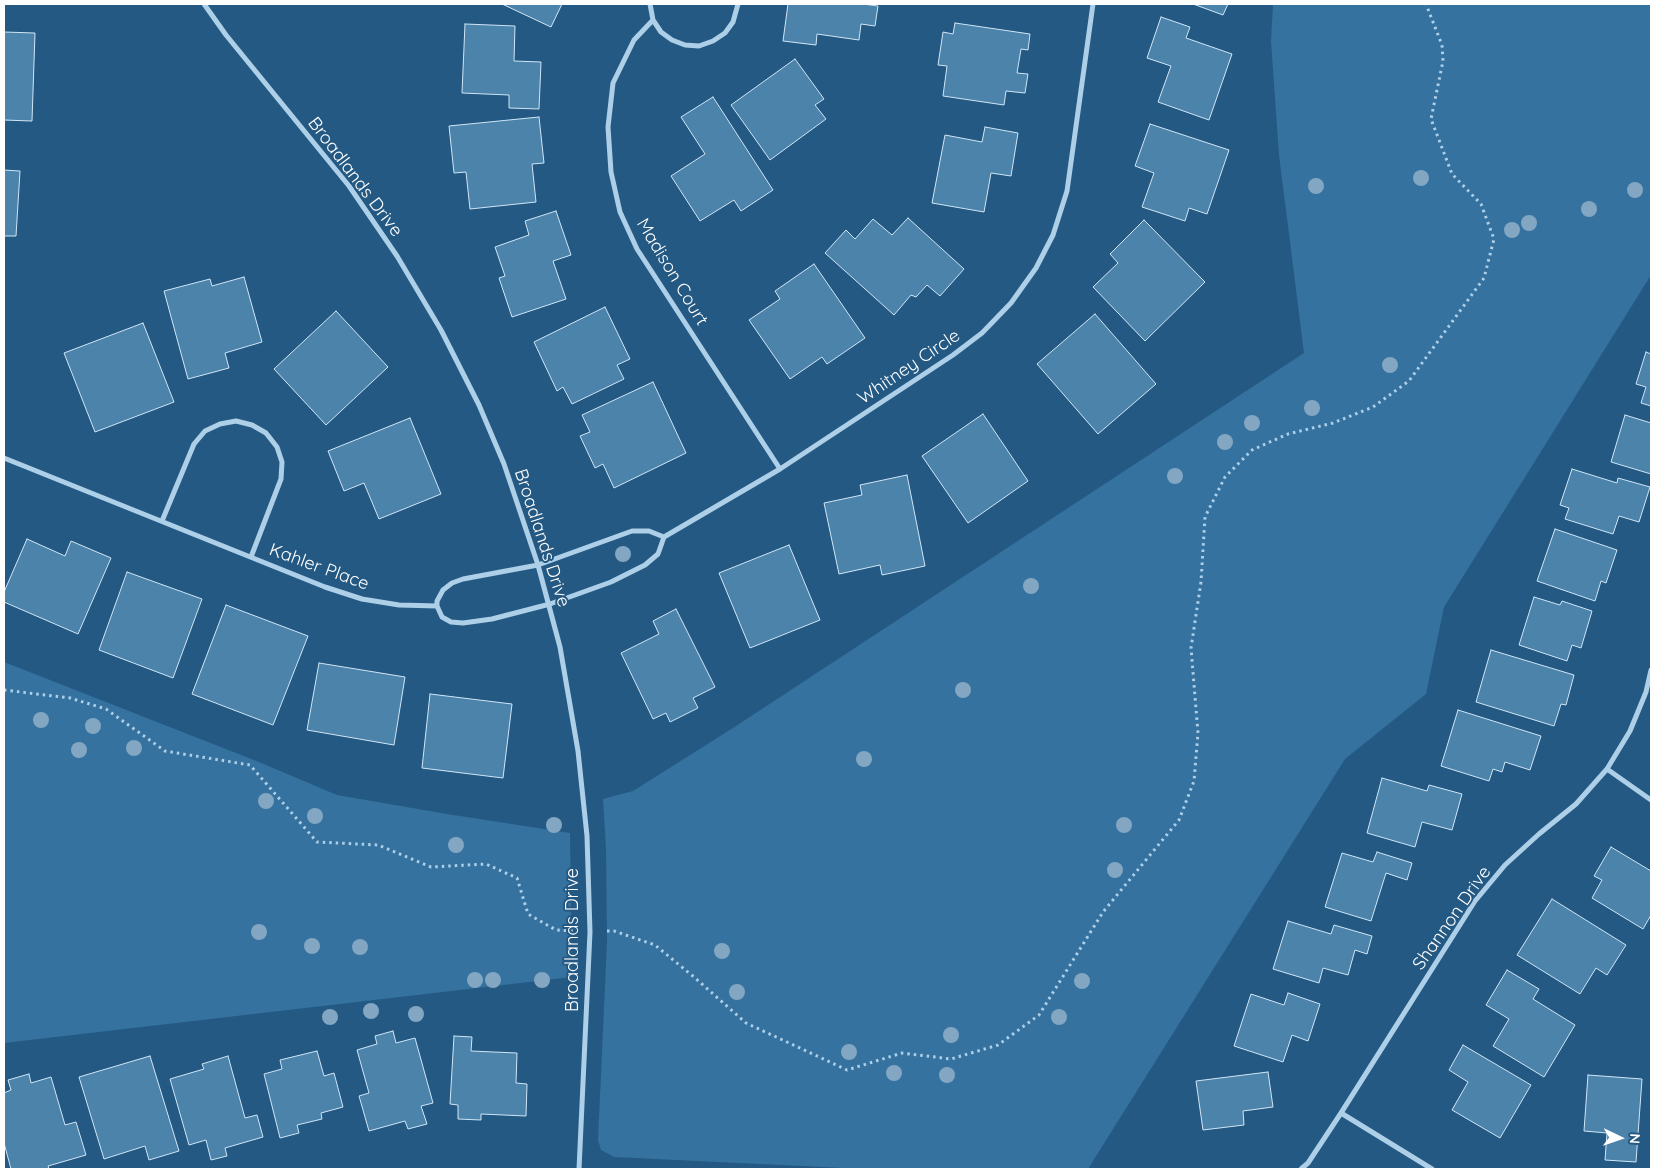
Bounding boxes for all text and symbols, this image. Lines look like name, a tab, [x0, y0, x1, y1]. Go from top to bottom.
street label: Broadlands Drive	[303, 113, 407, 241]
street label: Madison Court	[632, 215, 712, 329]
street label: Whitney Circle	[854, 325, 964, 409]
street label: Broadlands Drive	[509, 466, 575, 610]
street label: Kahler Place	[266, 539, 372, 595]
street label: Shannon Drive	[1408, 862, 1496, 974]
street label: Broadlands Drive	[562, 868, 584, 1012]
north arrow	[1595, 1113, 1645, 1163]
text: N	[1626, 1133, 1644, 1144]

